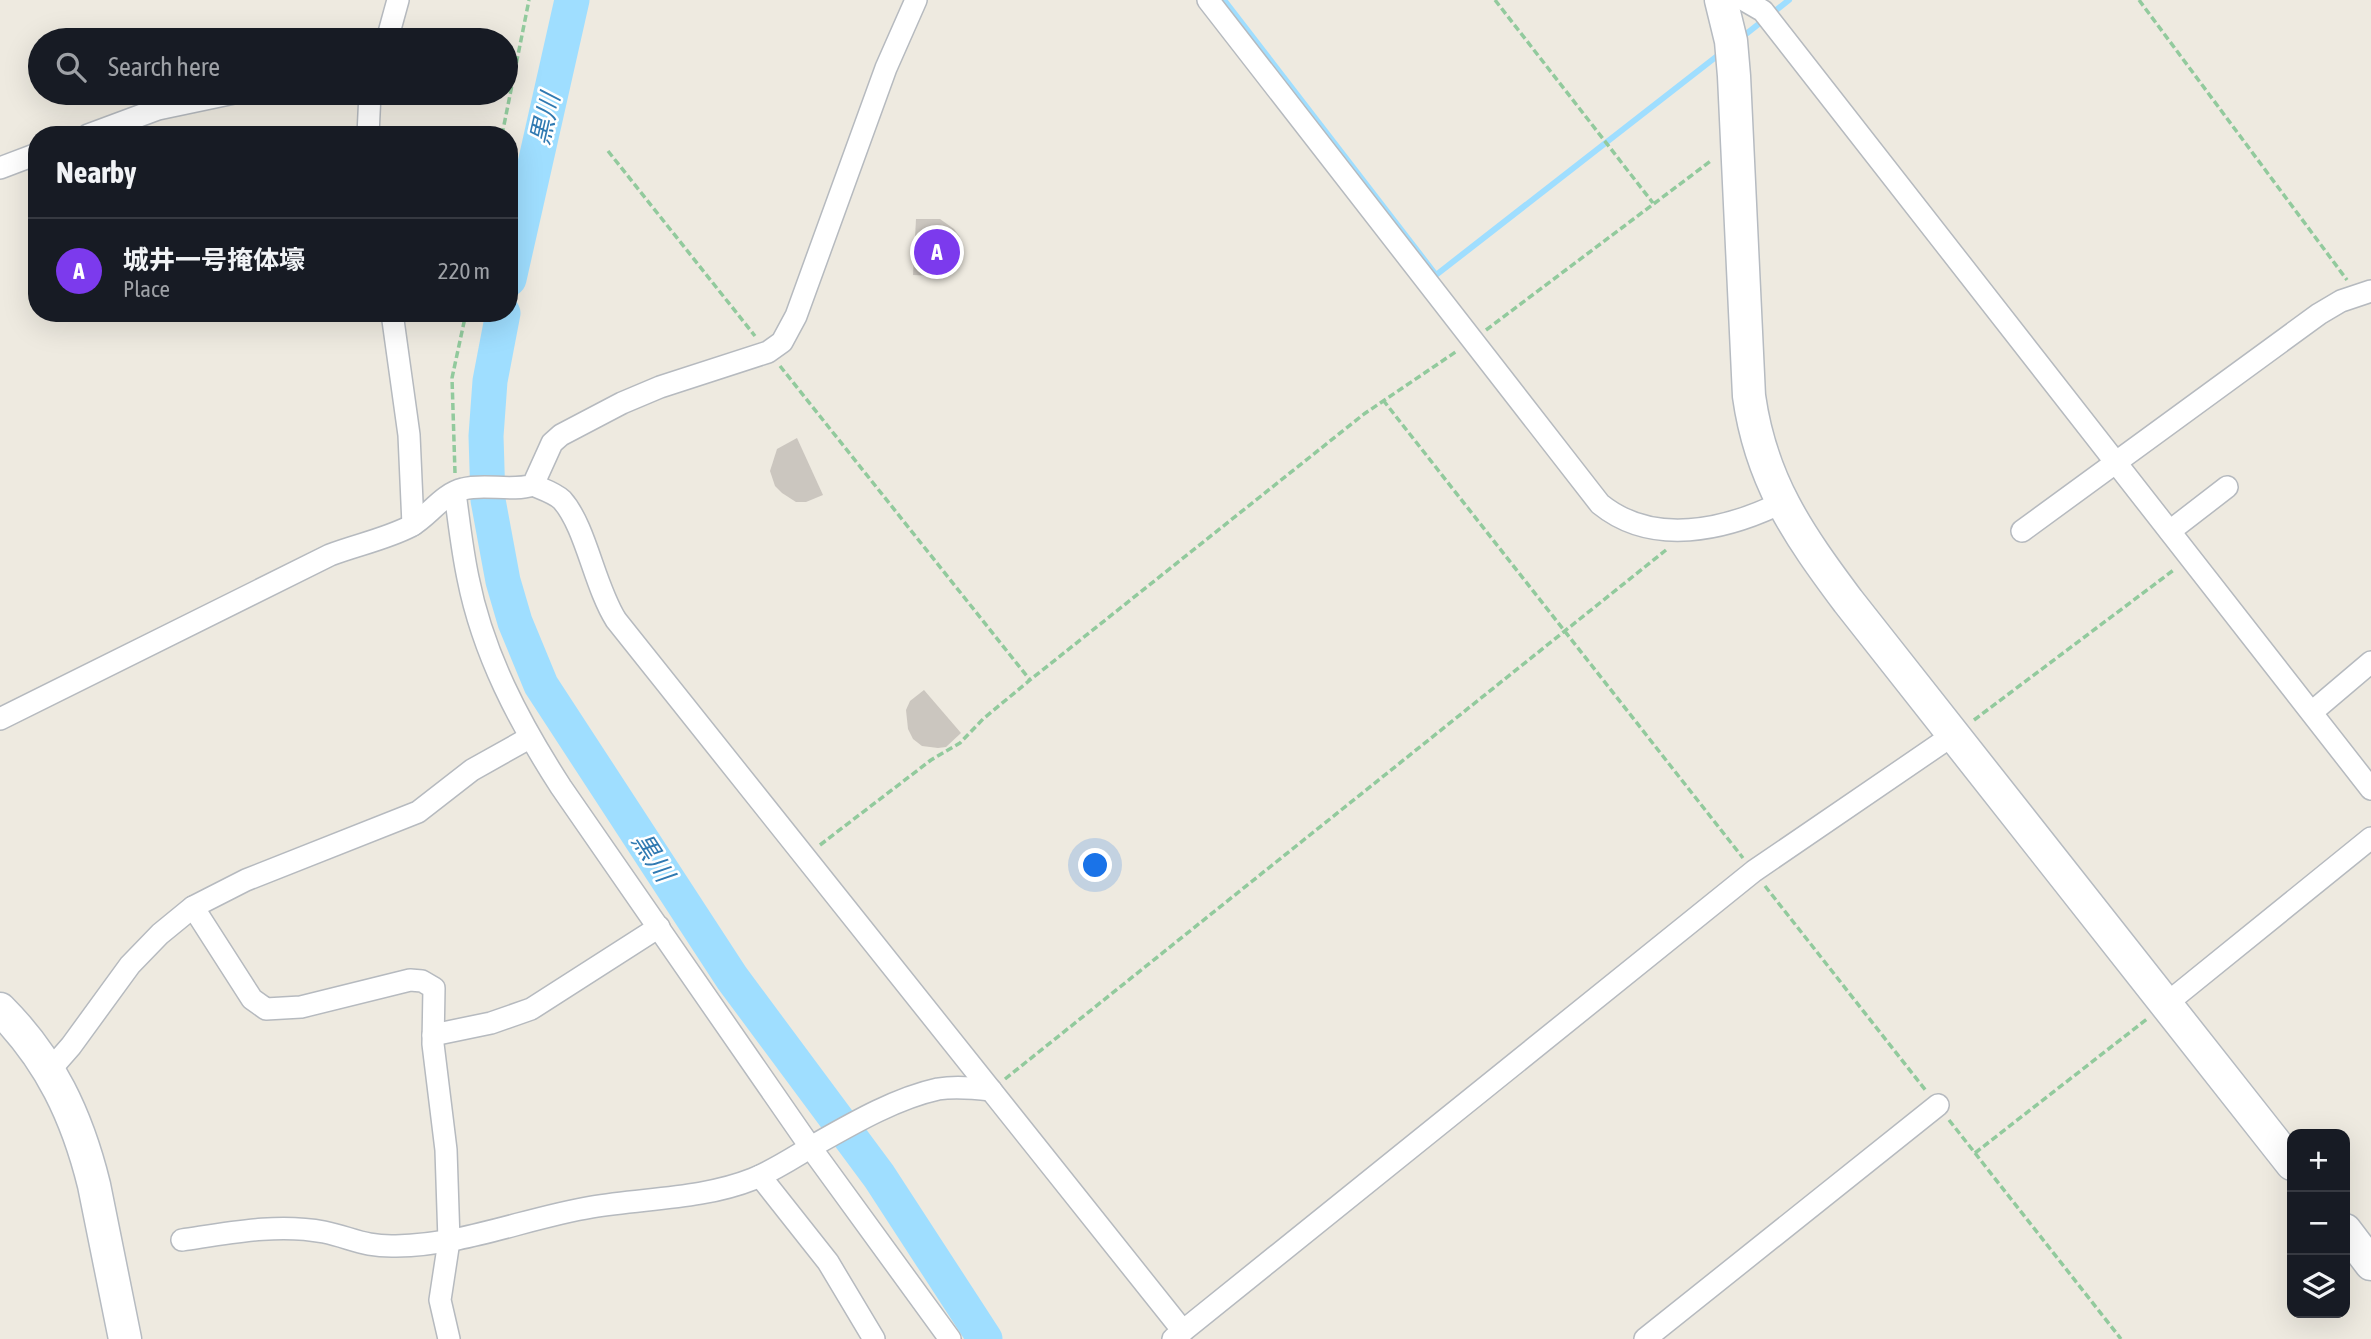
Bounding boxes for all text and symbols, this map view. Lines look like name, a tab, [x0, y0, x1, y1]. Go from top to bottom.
search box	[28, 28, 518, 105]
icon: search	[52, 48, 90, 86]
text: Search here	[108, 52, 220, 82]
water label: 黒川	[525, 87, 566, 148]
text: Nearby	[56, 155, 136, 189]
pin: A	[914, 226, 960, 278]
text: 城井一号掩体壕	[123, 245, 305, 275]
text: A	[73, 258, 85, 284]
text: 220 m	[438, 258, 490, 284]
text: Place	[123, 276, 170, 302]
water label: 黒川	[626, 827, 681, 889]
your location	[1078, 848, 1112, 882]
map controls	[2287, 1129, 2350, 1318]
button: +	[2287, 1129, 2350, 1192]
button: −	[2287, 1192, 2350, 1255]
button: layers	[2287, 1255, 2350, 1318]

